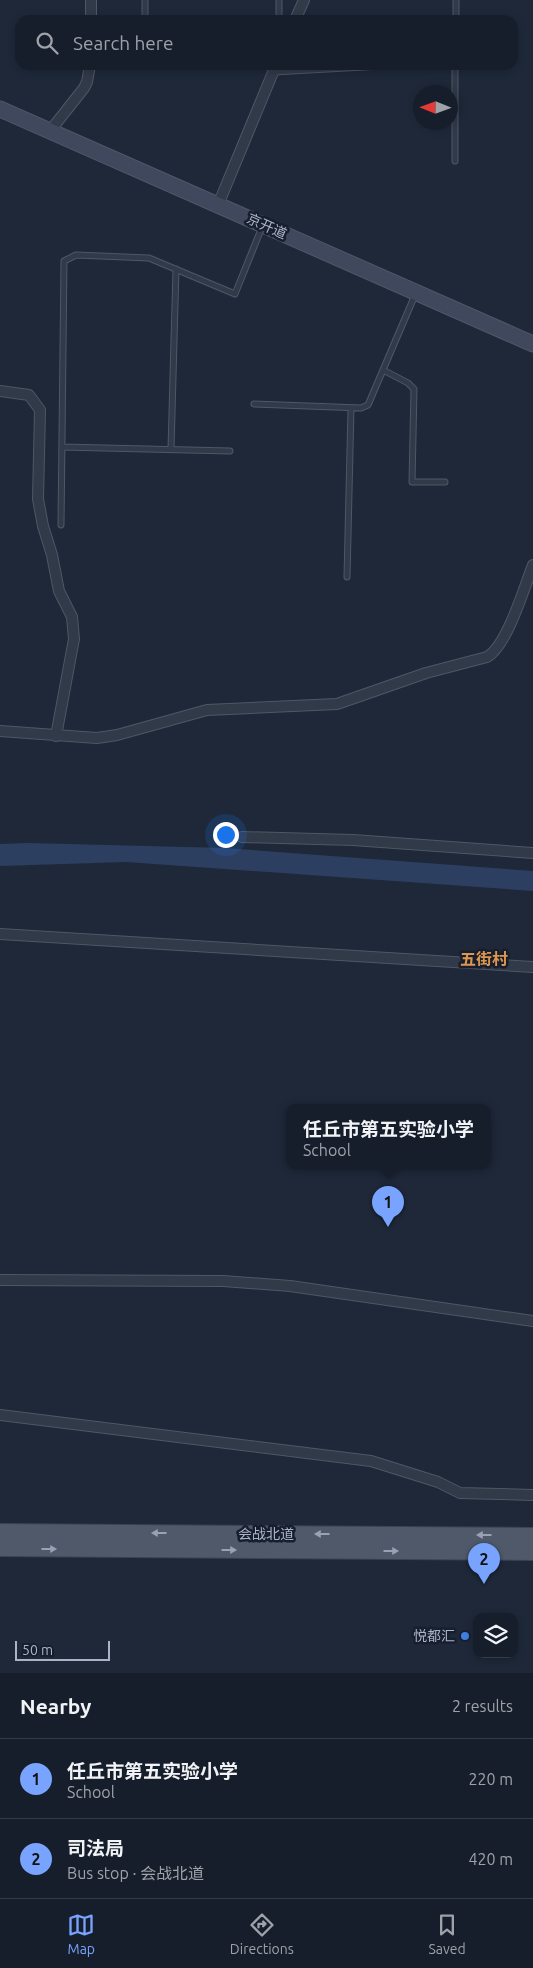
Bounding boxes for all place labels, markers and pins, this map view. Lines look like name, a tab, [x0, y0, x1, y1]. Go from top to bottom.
pin: 1	[372, 1186, 404, 1227]
pin: 2	[468, 1543, 500, 1584]
place label: 悦都汇	[413, 1628, 455, 1644]
marker: 悦都汇	[459, 1630, 471, 1642]

